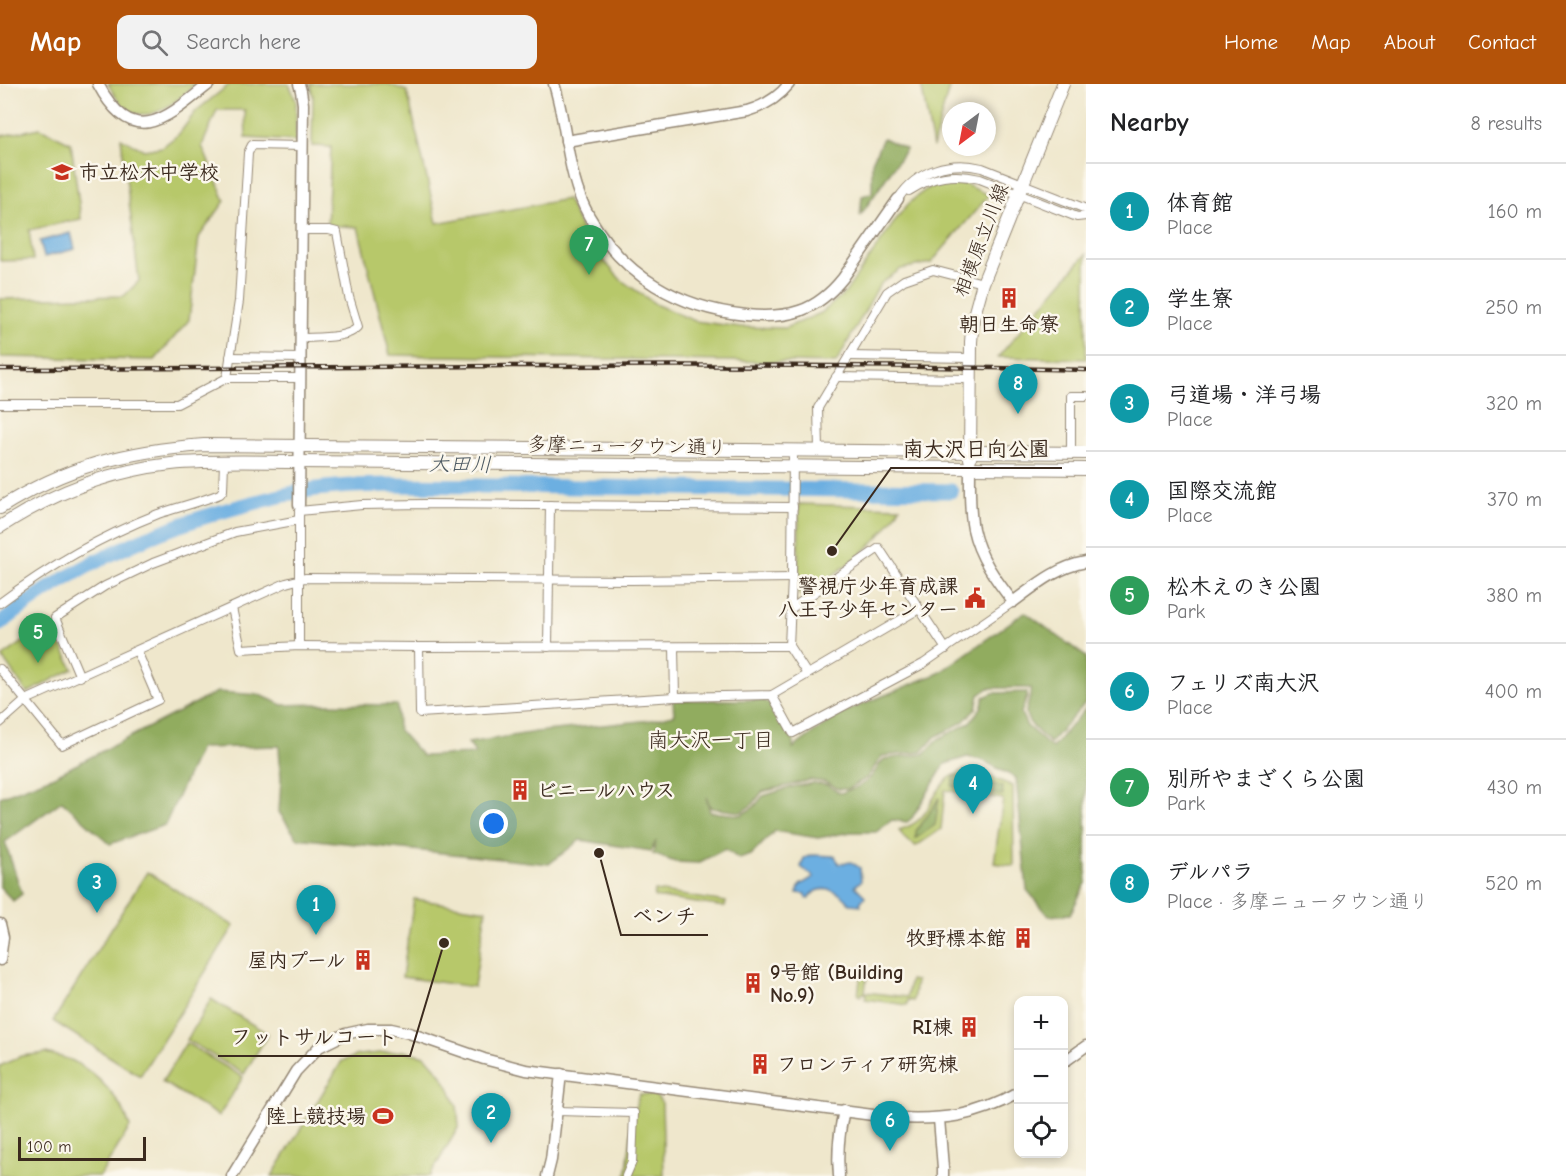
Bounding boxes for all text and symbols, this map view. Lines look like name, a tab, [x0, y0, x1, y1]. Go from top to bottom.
search box	[117, 15, 537, 69]
text: Map	[30, 26, 81, 58]
icon: search	[138, 26, 171, 59]
text: Search here	[186, 29, 301, 55]
text: Home	[1224, 30, 1278, 54]
text: Map	[1311, 30, 1351, 54]
text: About	[1384, 30, 1435, 54]
text: Contact	[1468, 30, 1536, 54]
north arrow	[942, 102, 996, 156]
text: Nearby	[1110, 108, 1189, 138]
text: 8 results	[1470, 112, 1542, 135]
school or university icon: 市立松木中学校	[50, 160, 74, 184]
place label: 市立松木中学校	[79, 161, 219, 184]
street label: 相模原立川線	[949, 180, 1013, 300]
text: 体育館	[1167, 190, 1233, 216]
text: 1	[1126, 200, 1133, 223]
text: 160 m	[1488, 200, 1542, 223]
text: Place	[1167, 216, 1213, 239]
pin: 7	[570, 226, 608, 275]
building icon: 朝日生命寮	[997, 286, 1021, 310]
text: 学生寮	[1167, 286, 1233, 312]
text: 2	[1125, 296, 1134, 319]
text: 250 m	[1485, 296, 1542, 319]
text: Place	[1167, 312, 1213, 335]
place label: 朝日生命寮	[959, 313, 1059, 336]
pin: 8	[998, 364, 1038, 414]
text: 弓道場・洋弓場	[1167, 382, 1321, 408]
text: 3	[1125, 392, 1134, 415]
text: 320 m	[1486, 392, 1542, 415]
text: Place	[1167, 408, 1213, 431]
callout: 南大沢日向公園	[891, 429, 1062, 468]
street label: 多摩ニュータウン通り	[527, 433, 727, 459]
text: 南大沢日向公園	[903, 437, 1050, 461]
water label: 大田川	[428, 451, 492, 477]
text: 国際交流館	[1167, 478, 1277, 504]
text: 4	[1125, 488, 1134, 511]
text: 370 m	[1487, 488, 1542, 511]
text: Place	[1167, 504, 1213, 527]
text: 松木えのき公園	[1167, 574, 1321, 600]
place label: 警視庁少年育成課 八王子少年センター	[778, 575, 958, 621]
text: 5	[1124, 584, 1135, 607]
text: 380 m	[1486, 584, 1542, 607]
public building icon: 警視庁少年育成課 八王子少年センター	[963, 586, 987, 610]
text: Park	[1167, 600, 1205, 623]
pin: 5	[18, 614, 57, 663]
text: フェリズ南大沢	[1167, 670, 1319, 696]
text: 6	[1124, 680, 1135, 703]
text: 400 m	[1485, 680, 1542, 703]
text: Place	[1167, 696, 1213, 719]
district label: 南大沢一丁目	[648, 728, 774, 752]
pin: 4	[954, 764, 992, 814]
text: 別所やまざくら公園	[1167, 766, 1365, 792]
text: 7	[1125, 776, 1134, 799]
text: 430 m	[1487, 776, 1542, 799]
building icon: ビニールハウス	[508, 778, 532, 802]
place label: ビニールハウス	[537, 779, 675, 802]
text: Park	[1167, 792, 1205, 815]
your location	[479, 809, 508, 838]
text: デルパラ	[1167, 859, 1254, 885]
pin: 3	[78, 864, 116, 913]
text: 8	[1124, 872, 1135, 895]
text: 520 m	[1485, 872, 1542, 895]
pin: 1	[296, 886, 336, 935]
text: Place · 多摩ニュータウン通り	[1167, 890, 1429, 913]
callout: ベンチ	[621, 896, 708, 935]
text: ベンチ	[632, 904, 696, 928]
building icon: 牧野標本館	[1011, 926, 1035, 950]
place label: 牧野標本館	[906, 927, 1006, 950]
building icon: 屋内プール	[351, 948, 375, 972]
place label: 屋内プール	[248, 949, 346, 972]
place label: 9号館 (Building No.9)	[770, 961, 904, 1007]
building icon: 9号館 (Building No.9)	[741, 971, 765, 995]
map controls	[1014, 996, 1068, 1158]
button: +	[1014, 996, 1068, 1050]
building icon: RI棟	[957, 1015, 981, 1039]
place label: RI棟	[912, 1016, 953, 1039]
callout: フットサルコート	[218, 1017, 410, 1056]
text: フットサルコート	[230, 1025, 398, 1049]
button: −	[1014, 1050, 1068, 1104]
building icon: フロンティア研究棟	[748, 1052, 772, 1076]
place label: フロンティア研究棟	[777, 1053, 958, 1076]
pin: 2	[472, 1094, 510, 1143]
pin: 6	[870, 1102, 910, 1151]
sports icon: 陸上競技場	[371, 1104, 395, 1128]
button: locate	[1014, 1104, 1068, 1158]
place label: 陸上競技場	[266, 1105, 366, 1128]
scale bar	[18, 1134, 146, 1162]
text: 100 m	[27, 1138, 71, 1156]

